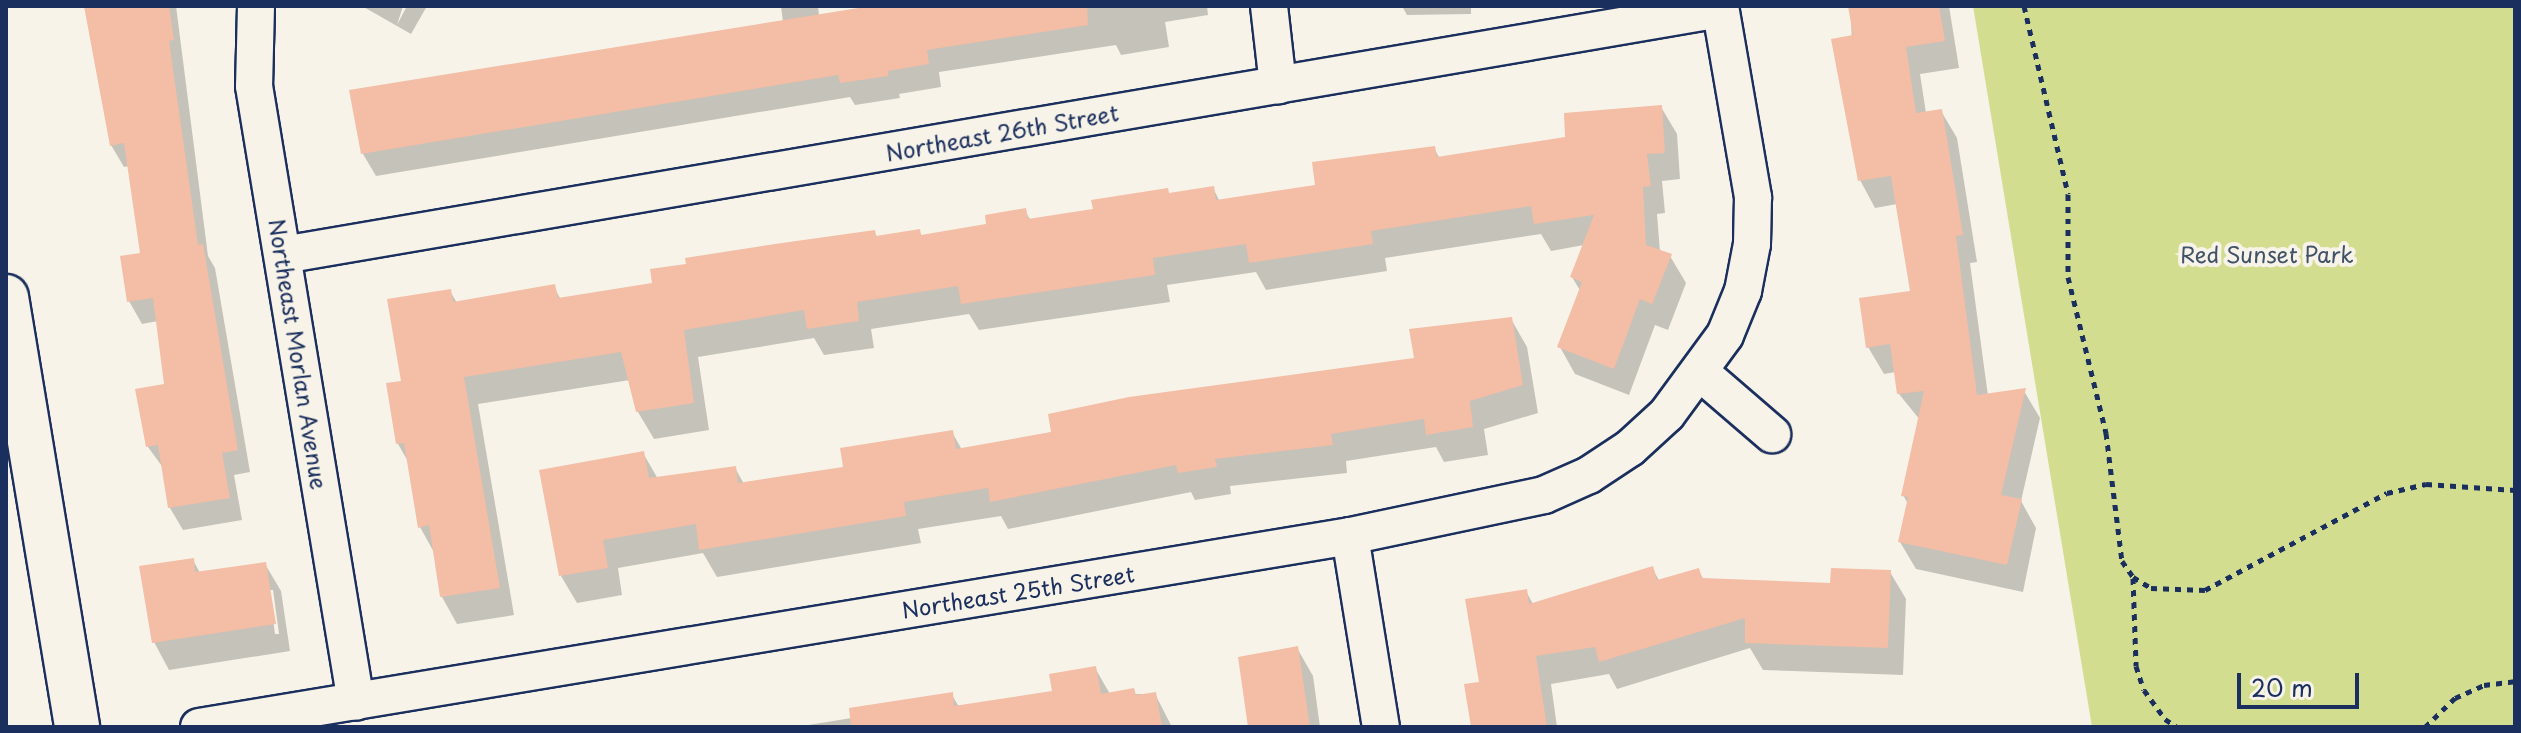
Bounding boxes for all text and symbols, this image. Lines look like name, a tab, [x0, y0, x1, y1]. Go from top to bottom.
street label: Northeast 26th Street	[883, 98, 1121, 166]
street label: Northeast Morlan Avenue	[265, 218, 333, 490]
park label: Red Sunset Park	[2179, 241, 2355, 267]
street label: Northeast 25th Street	[900, 560, 1136, 622]
scale bar	[2241, 657, 2363, 707]
text: 20 m	[2251, 669, 2313, 705]

